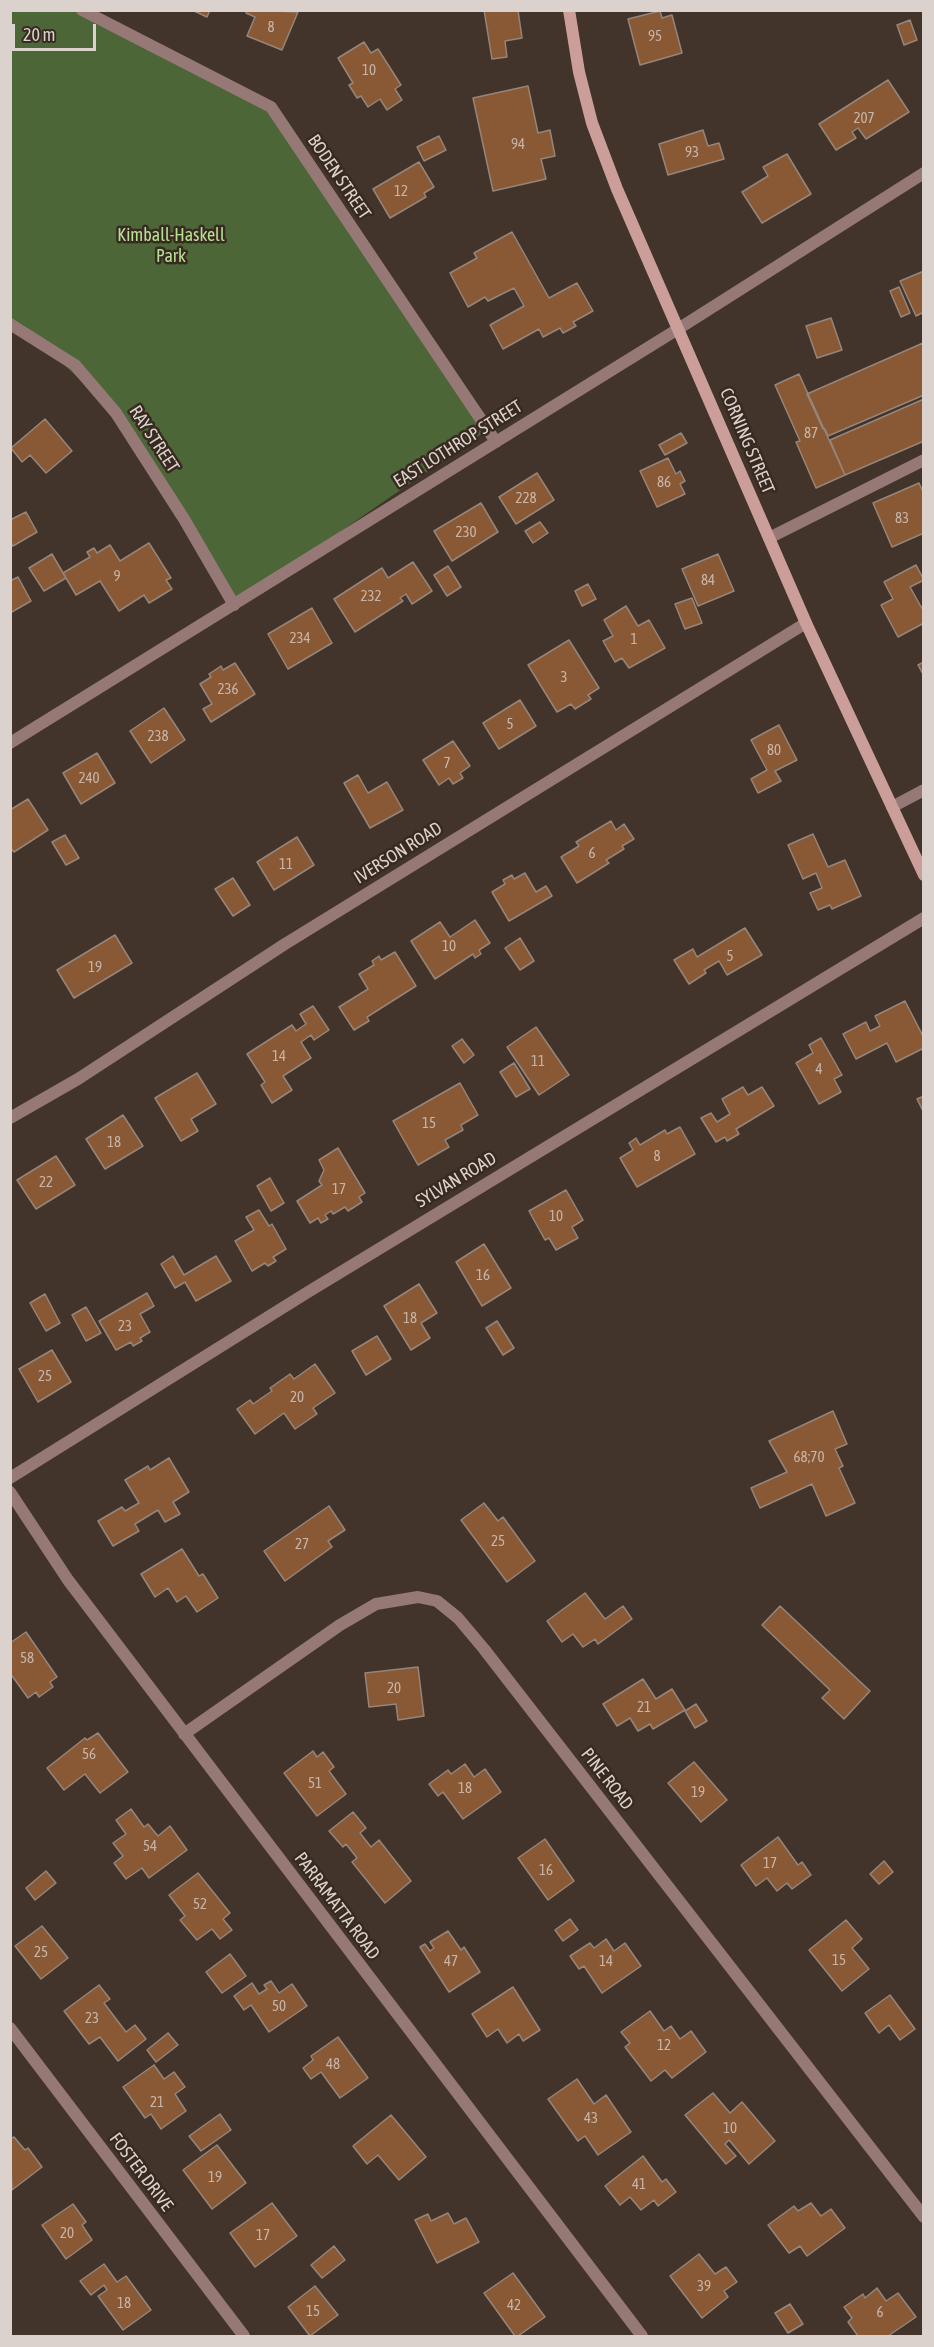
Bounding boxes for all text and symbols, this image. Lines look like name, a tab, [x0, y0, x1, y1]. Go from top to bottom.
scale bar	[15, 12, 99, 50]
house number: 8	[267, 18, 275, 36]
text: 20 m	[23, 24, 55, 45]
house number: 95	[648, 27, 662, 45]
house number: 10	[362, 61, 376, 79]
house number: 207	[853, 109, 875, 127]
street label: BODEN STREET	[303, 131, 375, 223]
house number: 94	[511, 135, 525, 153]
house number: 93	[685, 143, 699, 161]
house number: 12	[394, 182, 408, 200]
park label: Kimball-Haskell Park	[117, 224, 225, 266]
street label: CORNING STREET	[715, 385, 779, 497]
street label: EAST LOTHROP STREET	[390, 396, 526, 492]
street label: RAY STREET	[124, 402, 184, 476]
house number: 87	[804, 424, 818, 442]
house number: 86	[657, 473, 671, 491]
house number: 228	[515, 489, 537, 507]
house number: 83	[895, 509, 909, 527]
house number: 230	[455, 523, 477, 541]
house number: 9	[113, 567, 121, 585]
house number: 84	[701, 571, 715, 589]
house number: 232	[360, 587, 382, 605]
house number: 234	[289, 629, 311, 647]
house number: 1	[630, 630, 638, 648]
house number: 3	[560, 668, 568, 686]
house number: 236	[217, 680, 239, 698]
house number: 5	[506, 715, 514, 733]
house number: 238	[147, 727, 169, 745]
house number: 80	[767, 741, 781, 759]
house number: 7	[443, 754, 451, 772]
house number: 240	[78, 769, 100, 787]
street label: IVERSON ROAD	[350, 817, 446, 889]
house number: 6	[588, 844, 596, 862]
house number: 11	[279, 855, 293, 873]
house number: 10	[442, 937, 456, 955]
house number: 5	[726, 947, 734, 965]
house number: 19	[88, 958, 102, 976]
house number: 14	[272, 1047, 286, 1065]
house number: 11	[531, 1052, 545, 1070]
house number: 4	[815, 1060, 823, 1078]
house number: 15	[422, 1114, 436, 1132]
house number: 18	[107, 1133, 121, 1151]
house number: 8	[653, 1147, 661, 1165]
street label: SYLVAN ROAD	[412, 1148, 500, 1212]
house number: 22	[39, 1173, 53, 1191]
house number: 17	[332, 1180, 346, 1198]
house number: 10	[549, 1207, 563, 1225]
house number: 16	[476, 1266, 490, 1284]
house number: 18	[403, 1309, 417, 1327]
house number: 23	[118, 1317, 132, 1335]
house number: 25	[38, 1367, 52, 1385]
house number: 20	[290, 1388, 304, 1406]
house number: 68;70	[794, 1448, 824, 1466]
house number: 25	[491, 1532, 505, 1550]
house number: 27	[295, 1535, 309, 1553]
house number: 58	[20, 1649, 34, 1667]
house number: 20	[387, 1679, 401, 1697]
house number: 21	[637, 1698, 651, 1716]
street label: PINE ROAD	[576, 1744, 638, 1814]
house number: 56	[82, 1745, 96, 1763]
house number: 51	[308, 1774, 322, 1792]
house number: 18	[458, 1779, 472, 1797]
house number: 19	[691, 1783, 705, 1801]
house number: 54	[143, 1837, 157, 1855]
street label: PARRAMATTA ROAD	[290, 1848, 384, 1964]
house number: 17	[763, 1854, 777, 1872]
house number: 16	[539, 1861, 553, 1879]
house number: 52	[193, 1895, 207, 1913]
house number: 25	[34, 1943, 48, 1961]
house number: 15	[832, 1951, 846, 1969]
house number: 47	[444, 1952, 458, 1970]
house number: 14	[599, 1952, 613, 1970]
house number: 50	[272, 1997, 286, 2015]
house number: 23	[85, 2009, 99, 2027]
house number: 12	[657, 2036, 671, 2054]
house number: 48	[326, 2055, 340, 2073]
house number: 21	[150, 2093, 164, 2111]
house number: 43	[584, 2109, 598, 2127]
house number: 10	[723, 2119, 737, 2137]
street label: FOSTER DRIVE	[105, 2129, 177, 2215]
house number: 19	[208, 2168, 222, 2186]
house number: 41	[632, 2175, 646, 2193]
house number: 20	[60, 2224, 74, 2242]
house number: 17	[256, 2226, 270, 2244]
house number: 39	[697, 2277, 711, 2295]
house number: 18	[117, 2294, 131, 2312]
house number: 42	[507, 2296, 521, 2314]
house number: 15	[306, 2302, 320, 2320]
house number: 6	[876, 2303, 884, 2321]

